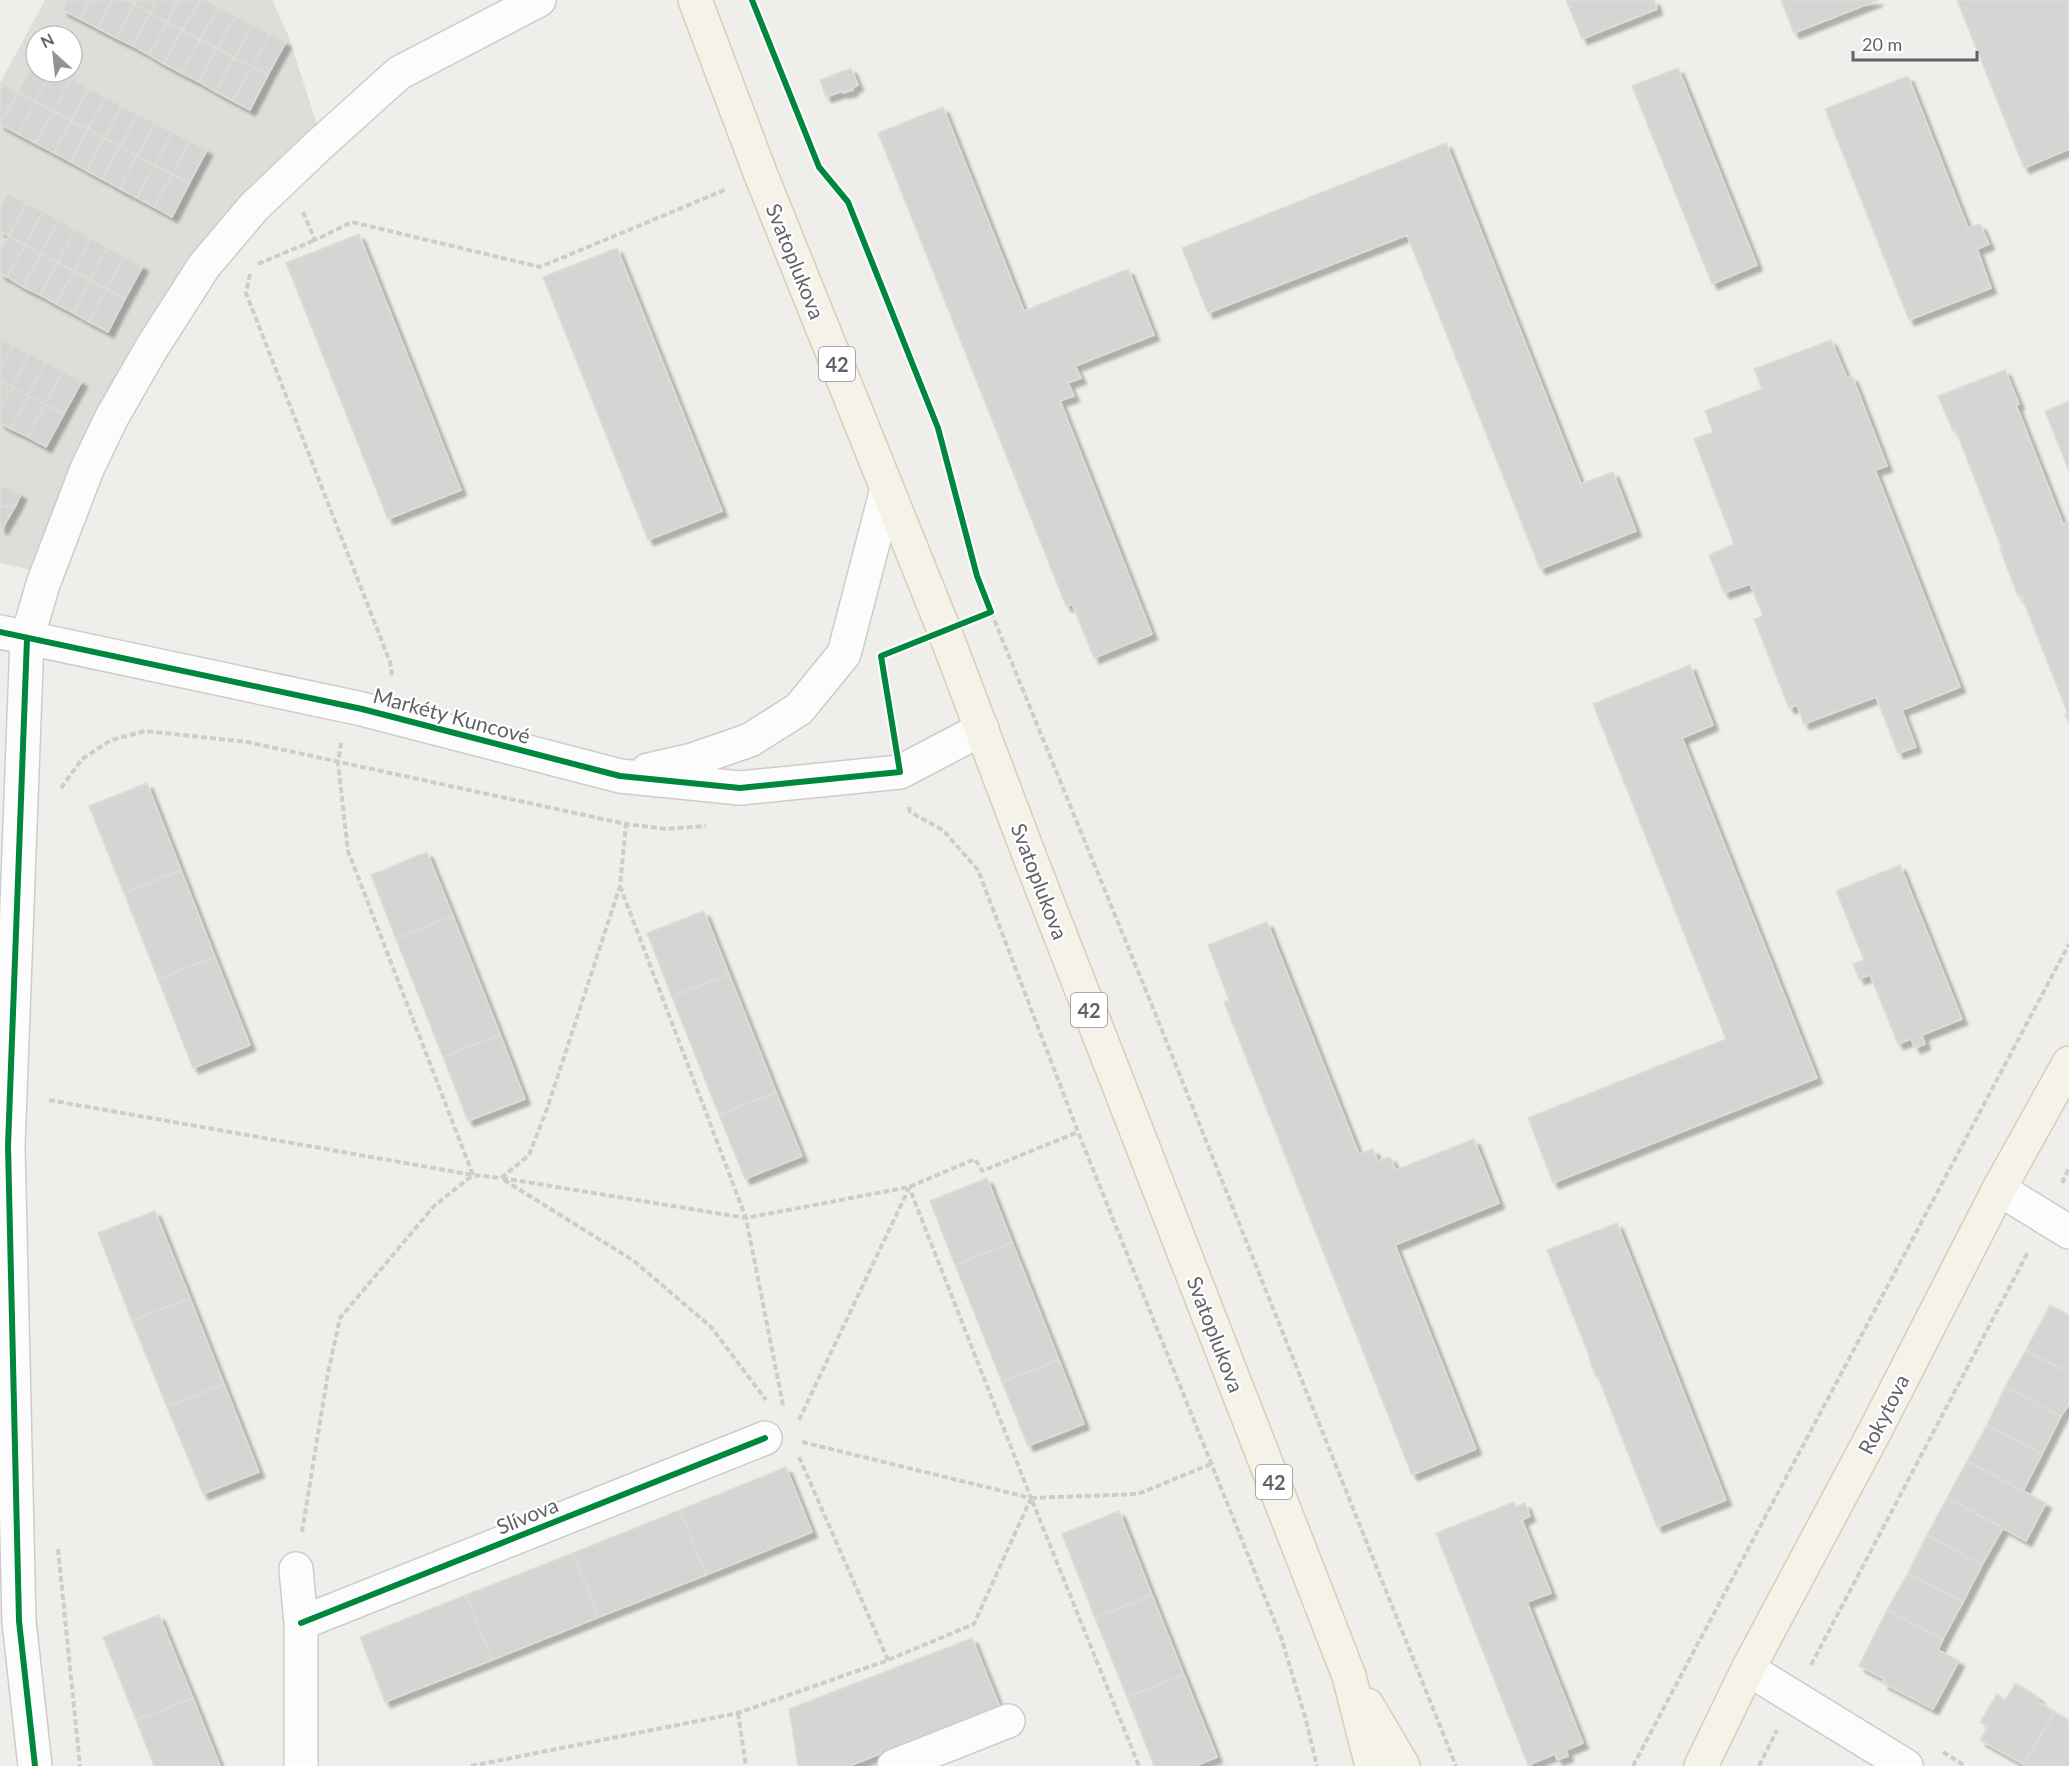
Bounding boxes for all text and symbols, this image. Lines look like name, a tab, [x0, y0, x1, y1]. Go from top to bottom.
north arrow	[24, 24, 84, 84]
scale bar	[1853, 24, 1978, 62]
text: N	[37, 29, 57, 51]
text: 20 m	[1862, 33, 1902, 55]
street label: Svatoplukova	[761, 200, 831, 322]
road number: 42	[819, 347, 855, 381]
street label: Markéty Kuncové	[371, 682, 533, 748]
street label: Svatoplukova	[1006, 819, 1074, 943]
road number: 42	[1071, 993, 1107, 1027]
street label: Svatoplukova	[1182, 1272, 1250, 1396]
street label: Rokytova	[1852, 1370, 1914, 1458]
road number: 42	[1256, 1465, 1292, 1499]
street label: Slívova	[492, 1491, 562, 1539]

